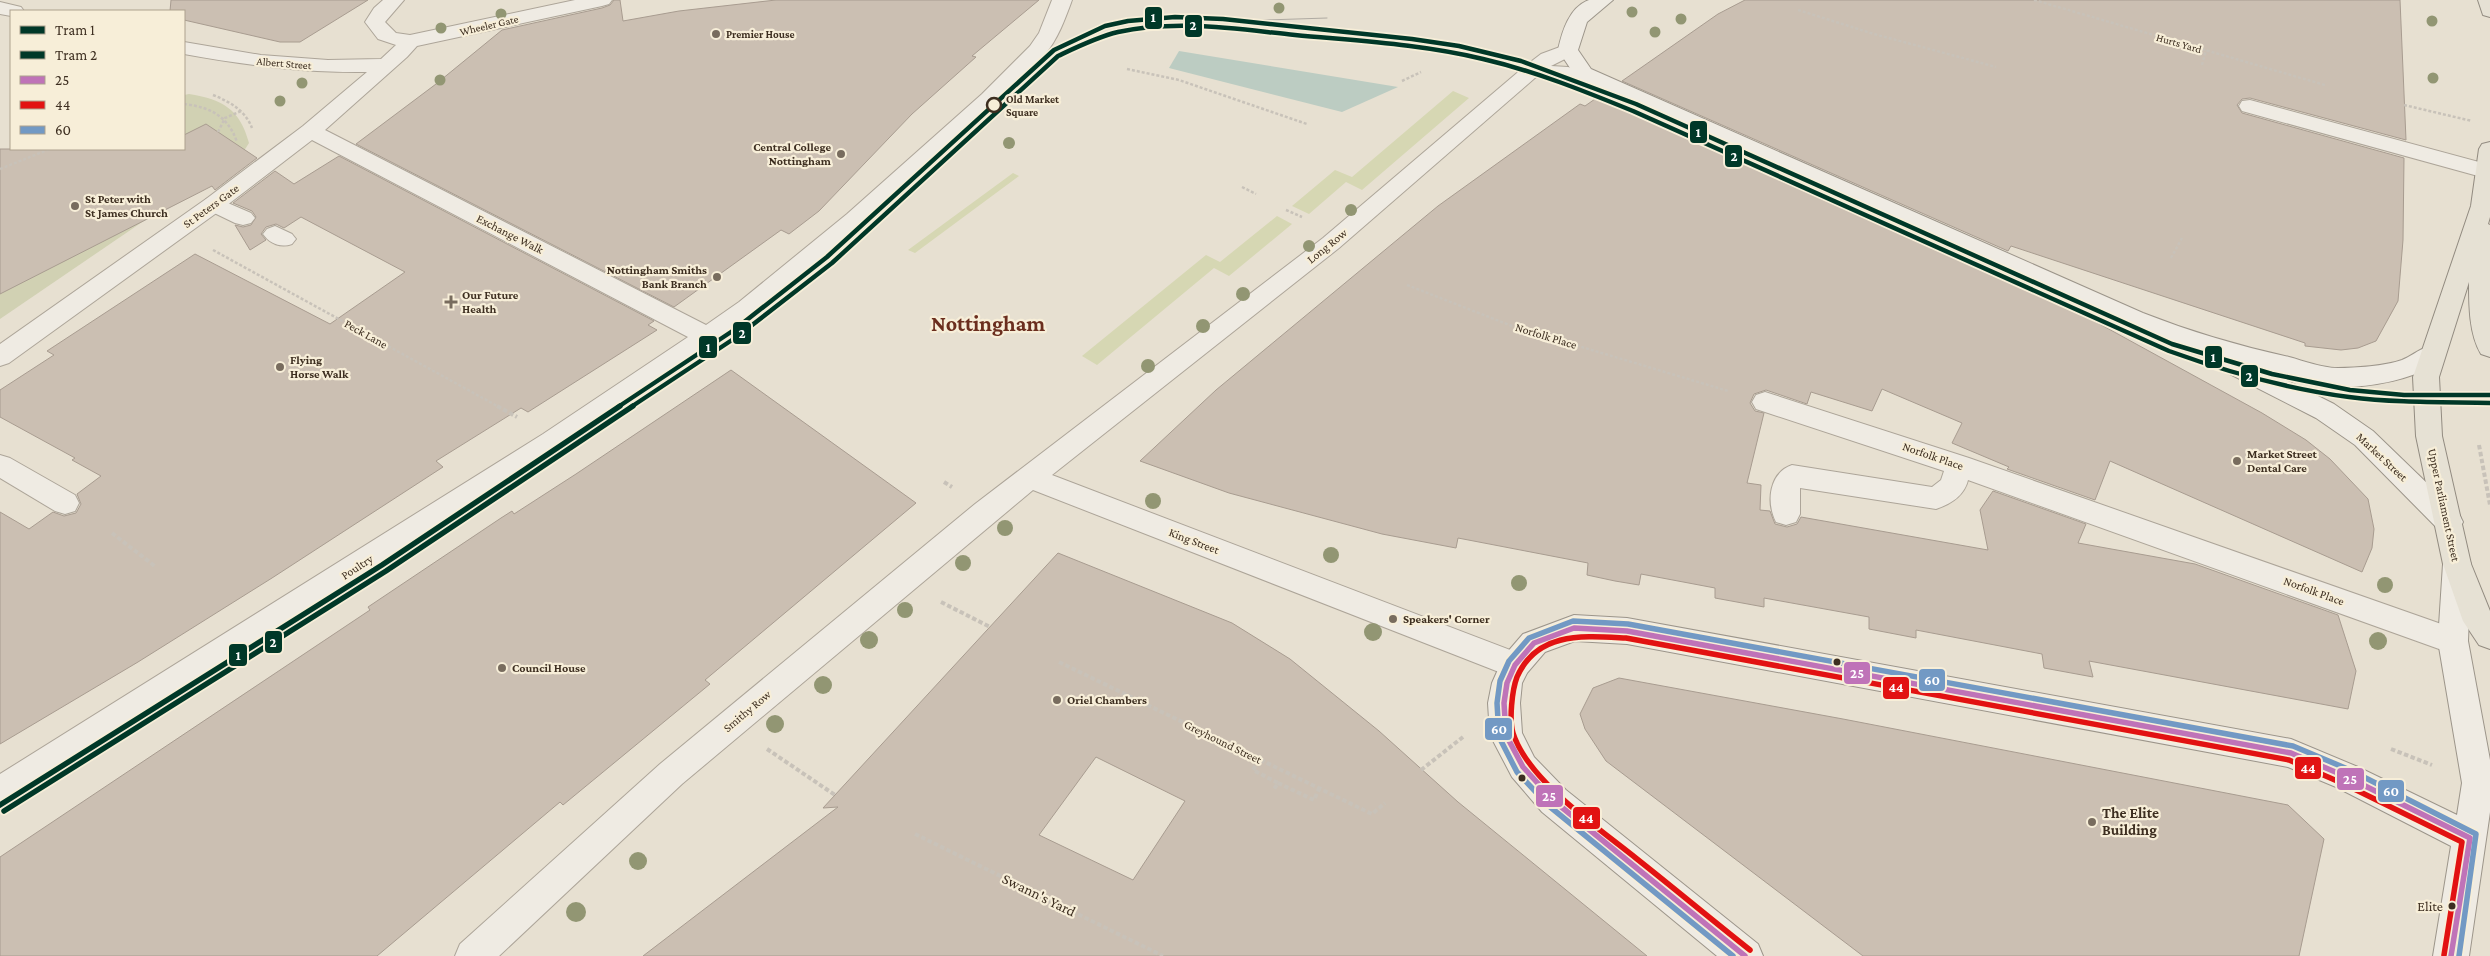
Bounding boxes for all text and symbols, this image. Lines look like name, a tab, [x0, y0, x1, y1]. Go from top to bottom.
line badge: 1	[1144, 6, 1163, 30]
text: 1	[1150, 9, 1156, 25]
legend	[10, 10, 185, 150]
street label: Wheeler Gate	[458, 12, 520, 38]
line badge: 2	[1184, 14, 1203, 38]
text: 2	[1189, 17, 1197, 33]
text: Tram 1	[55, 22, 95, 38]
marker: Premier House	[710, 28, 722, 40]
place label: Premier House	[726, 28, 795, 40]
street label: Hurts Yard	[2155, 31, 2203, 55]
text: Tram 2	[55, 47, 97, 63]
street label: Albert Street	[256, 55, 312, 71]
text: 25	[55, 72, 69, 88]
place label: Old Market Square	[1006, 93, 1059, 118]
text: 44	[55, 97, 70, 113]
marker: Old Market Square	[986, 97, 1002, 113]
line badge: 1	[1689, 120, 1708, 144]
text: 60	[55, 122, 71, 138]
text: 1	[1695, 124, 1701, 140]
place label: Central College Nottingham	[753, 140, 832, 168]
line badge: 2	[1724, 144, 1743, 168]
marker: Central College Nottingham	[835, 148, 847, 160]
text: 2	[1730, 148, 1738, 164]
street label: St Peters Gate	[180, 181, 242, 231]
place label: St Peter with St James Church	[85, 192, 168, 220]
marker: St Peter with St James Church	[69, 200, 81, 212]
street label: Exchange Walk	[474, 211, 546, 257]
street label: Long Row	[1304, 225, 1350, 266]
place label: Nottingham Smiths Bank Branch	[607, 263, 707, 291]
marker: Nottingham Smiths Bank Branch	[711, 271, 723, 283]
place label: Our Future Health	[462, 288, 519, 316]
marker: Our Future Health	[444, 295, 458, 309]
district label: Nottingham	[931, 311, 1045, 336]
street label: Peck Lane	[342, 316, 390, 352]
street label: Norfolk Place	[1514, 320, 1578, 352]
line badge: 2	[732, 321, 752, 345]
text: 2	[738, 325, 746, 341]
line badge: 1	[698, 335, 718, 359]
text: 1	[705, 339, 711, 355]
line badge: 1	[2204, 345, 2223, 369]
text: 1	[2210, 349, 2216, 365]
place label: Flying Horse Walk	[290, 353, 349, 381]
marker: Flying Horse Walk	[274, 361, 286, 373]
line badge: 2	[2240, 364, 2259, 388]
text: 2	[2245, 368, 2253, 384]
street label: Market Street	[2353, 430, 2411, 485]
street label: Norfolk Place	[1901, 439, 1965, 473]
place label: Market Street Dental Care	[2247, 447, 2318, 475]
street label: Upper Parliament Street	[2425, 447, 2463, 564]
marker: Market Street Dental Care	[2231, 455, 2243, 467]
street label: King Street	[1167, 525, 1222, 557]
street label: Poultry	[338, 551, 376, 582]
street label: Norfolk Place	[2282, 574, 2346, 608]
place label: Speakers' Corner	[1403, 612, 1490, 626]
marker: Speakers' Corner	[1387, 613, 1399, 625]
line badge: 2	[264, 630, 283, 654]
text: 2	[269, 634, 277, 650]
line badge: 1	[228, 643, 248, 667]
text: 1	[235, 647, 241, 663]
unlabelled marker	[1832, 657, 1842, 667]
place label: Council House	[512, 661, 586, 675]
line badge: 25	[1843, 661, 1871, 685]
marker: Council House	[496, 662, 508, 674]
text: 25	[1850, 665, 1864, 681]
line badge: 60	[1918, 668, 1946, 692]
text: 60	[1924, 672, 1940, 688]
line badge: 44	[1882, 676, 1910, 700]
text: 44	[1888, 679, 1904, 695]
street label: Smithy Row	[720, 687, 774, 735]
place label: Oriel Chambers	[1067, 693, 1147, 707]
marker: Oriel Chambers	[1051, 694, 1063, 706]
street label: Greyhound Street	[1182, 717, 1265, 767]
line badge: 60	[1484, 717, 1513, 741]
text: 60	[1491, 721, 1507, 737]
line badge: 44	[2294, 756, 2322, 780]
text: 44	[2300, 760, 2316, 776]
line badge: 25	[2336, 767, 2365, 791]
text: 25	[2343, 771, 2357, 787]
unlabelled marker	[1517, 773, 1527, 783]
line badge: 60	[2377, 779, 2405, 803]
text: 60	[2383, 783, 2399, 799]
line badge: 25	[1535, 784, 1564, 808]
text: 25	[1542, 788, 1556, 804]
place label: The Elite Building	[2102, 805, 2159, 838]
line badge: 44	[1572, 806, 1601, 830]
text: 44	[1578, 810, 1594, 826]
marker: The Elite Building	[2086, 816, 2098, 828]
street label: Swann's Yard	[1000, 870, 1078, 920]
place label: Elite	[2417, 898, 2443, 914]
marker: Elite	[2447, 901, 2457, 911]

